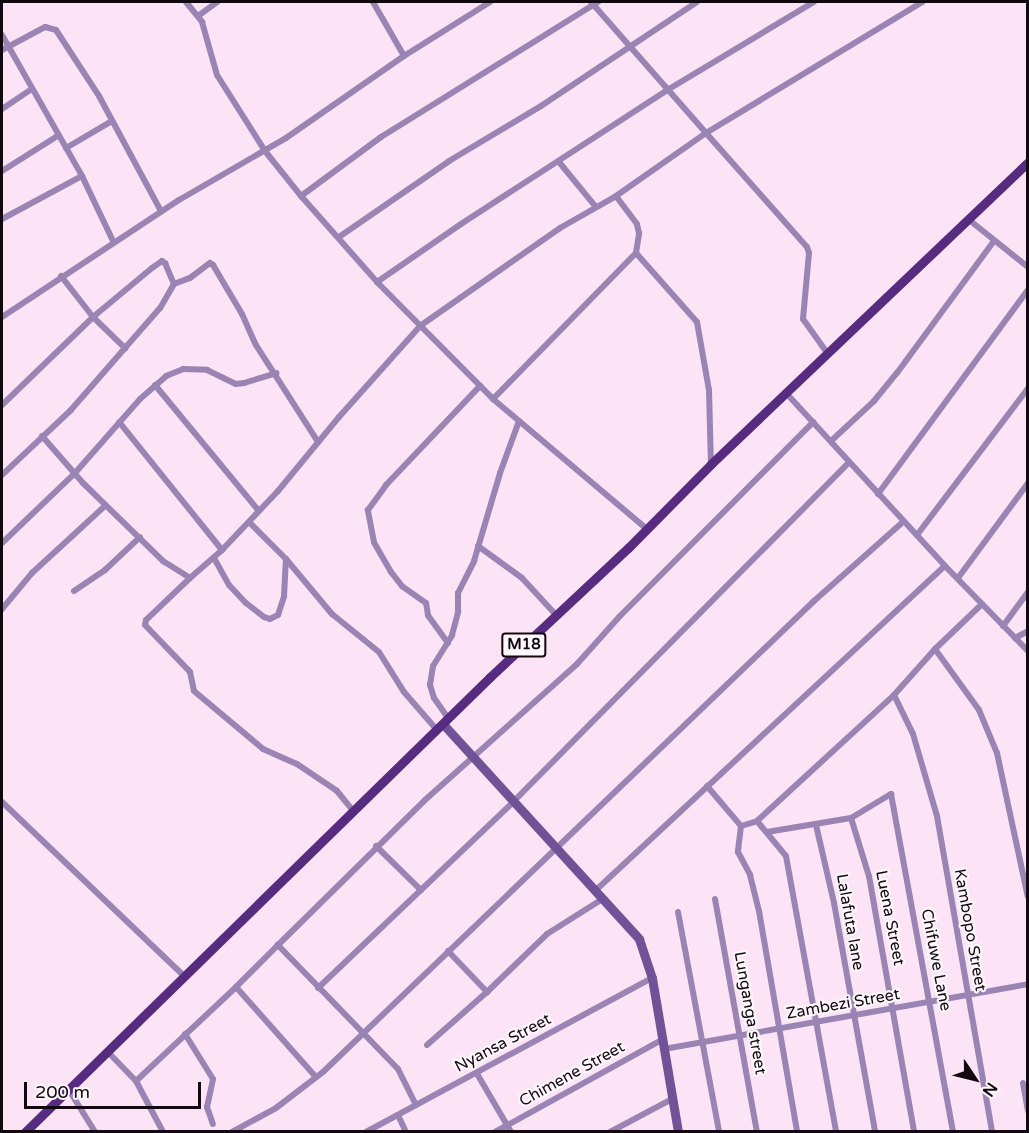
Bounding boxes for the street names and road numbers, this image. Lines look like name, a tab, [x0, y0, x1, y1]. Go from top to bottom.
road number: M18	[500, 633, 548, 657]
street label: Kambopo Street	[950, 867, 990, 993]
street label: Luena Street	[871, 869, 909, 967]
street label: Lalafuta lane	[832, 872, 868, 972]
street label: Chifuwe Lane	[917, 907, 955, 1013]
street label: Lunganga street	[730, 950, 770, 1076]
street label: Zambezi Street	[785, 985, 901, 1023]
street label: Nyansa Street	[451, 1010, 555, 1076]
street label: Chimene Street	[516, 1037, 628, 1111]

